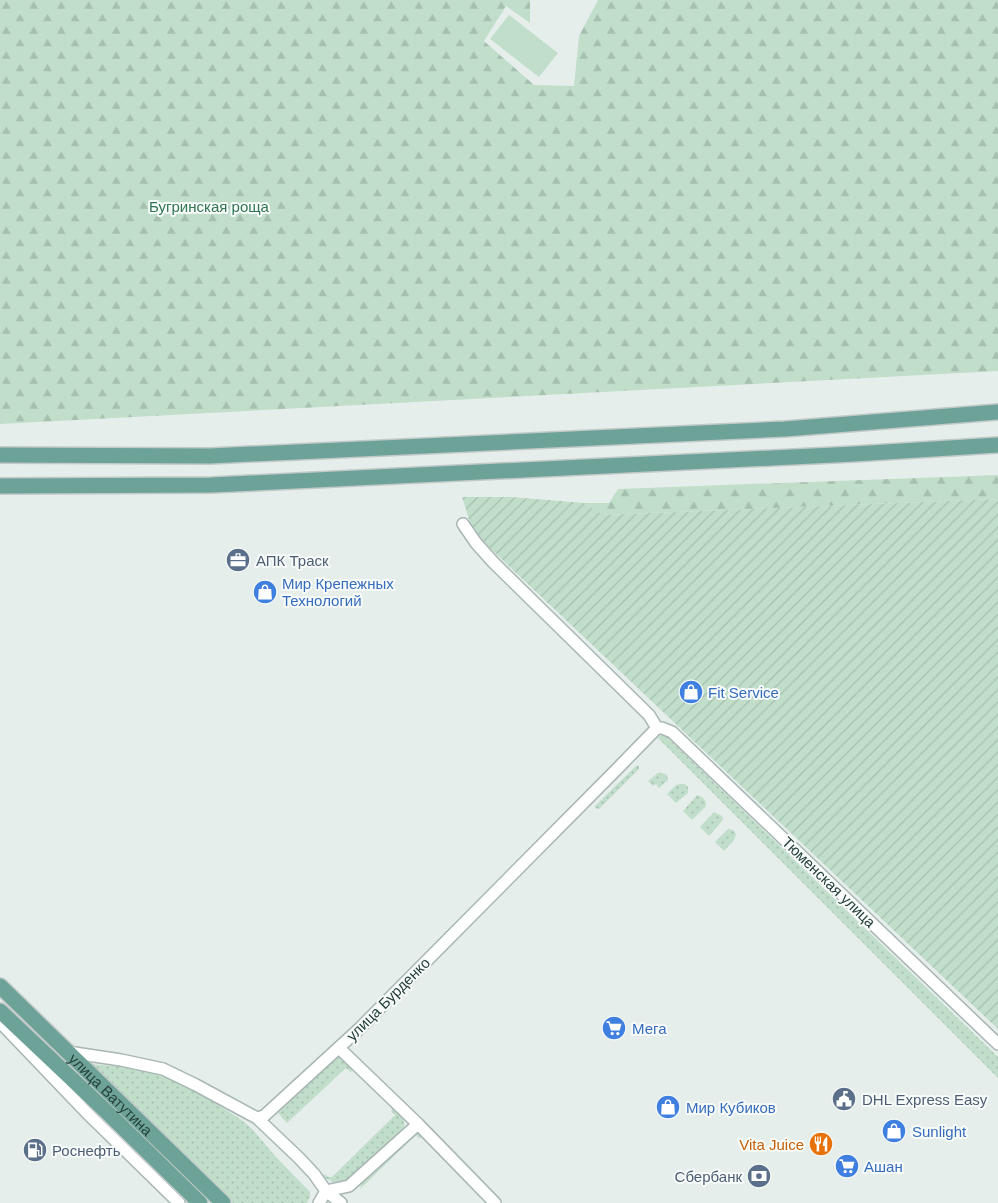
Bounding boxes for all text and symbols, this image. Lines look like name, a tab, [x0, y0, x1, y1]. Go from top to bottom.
park label: Бугринская роща	[149, 198, 270, 215]
office icon: АПК Траск	[225, 547, 251, 573]
place label: АПК Траск	[256, 552, 329, 569]
place label: Мир Крепежных Технологий	[282, 575, 394, 609]
shop icon: Мир Крепежных Технологий	[252, 579, 278, 605]
shop icon: Fit Service	[678, 679, 704, 705]
place label: Fit Service	[708, 684, 779, 701]
street label: Тюменская улица	[779, 833, 880, 931]
street label: улица Бурденко	[343, 954, 433, 1044]
supermarket icon: Мега	[601, 1015, 627, 1041]
place label: Мега	[632, 1020, 667, 1037]
street label: улица Ватутина	[66, 1050, 157, 1139]
public building icon: DHL Express Easy	[831, 1086, 857, 1112]
place label: DHL Express Easy	[862, 1091, 988, 1108]
shop icon: Мир Кубиков	[655, 1094, 681, 1120]
place label: Мир Кубиков	[686, 1099, 776, 1116]
shop icon: Sunlight	[881, 1118, 907, 1144]
place label: Sunlight	[912, 1123, 967, 1140]
restaurant icon: Vita Juice	[808, 1131, 834, 1157]
place label: Vita Juice	[739, 1136, 804, 1153]
fuel station icon: Роснефть	[22, 1137, 48, 1163]
place label: Роснефть	[52, 1142, 121, 1159]
supermarket icon: Ашан	[834, 1153, 860, 1179]
place label: Ашан	[864, 1158, 903, 1175]
bank icon: Сбербанк	[746, 1163, 772, 1189]
place label: Сбербанк	[675, 1168, 742, 1185]

